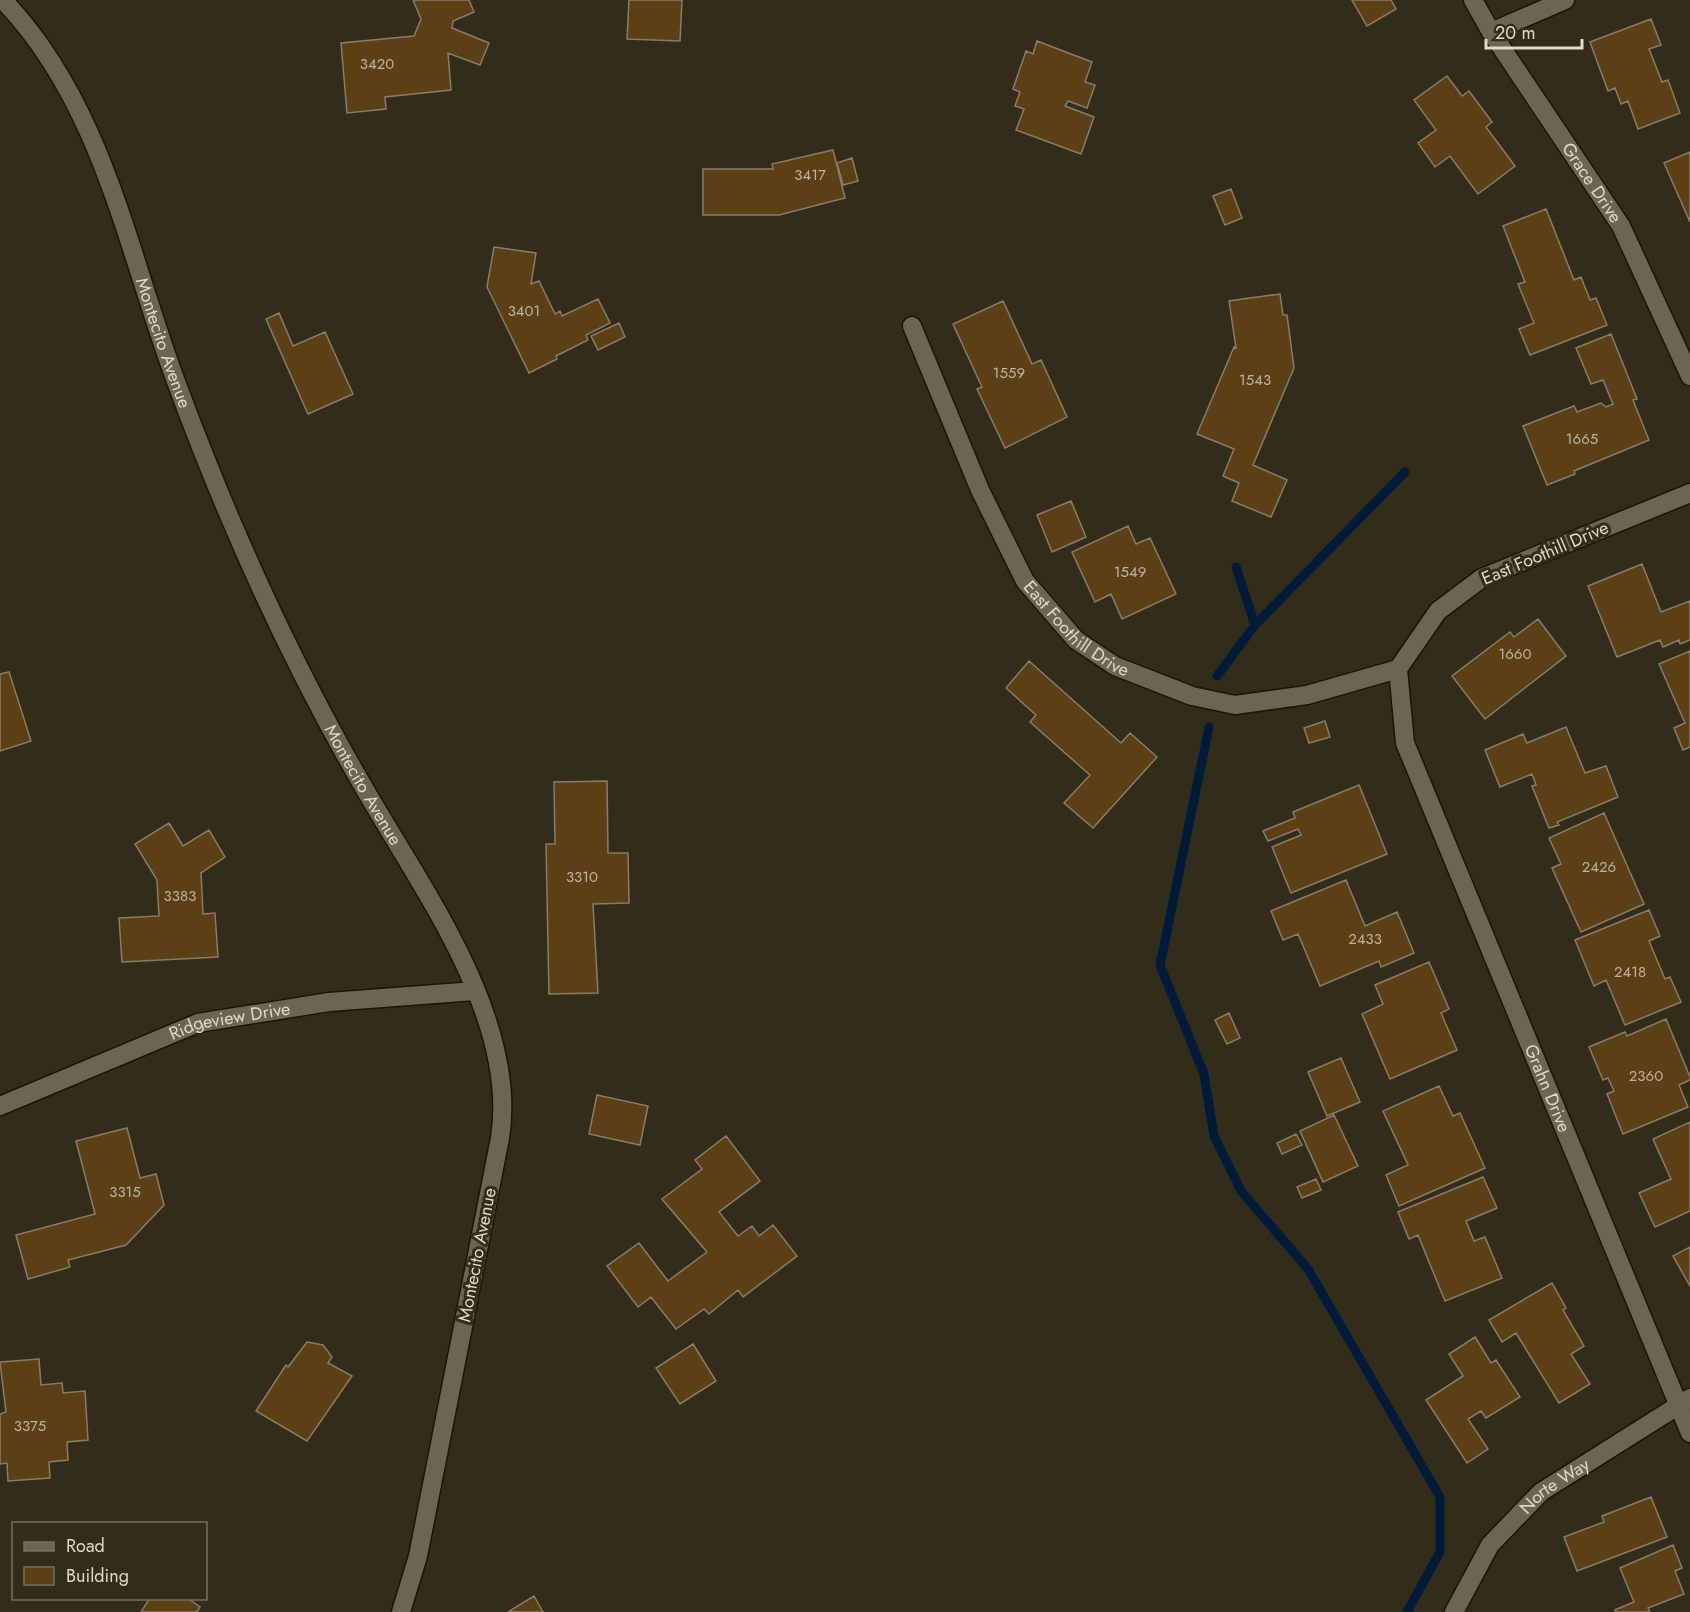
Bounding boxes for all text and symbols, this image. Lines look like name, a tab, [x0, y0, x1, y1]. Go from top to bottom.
scale bar	[1486, 12, 1582, 50]
text: 20 m	[1495, 20, 1535, 46]
house number: 3420	[360, 53, 394, 75]
street label: Grace Drive	[1555, 137, 1628, 228]
house number: 3417	[794, 164, 826, 186]
street label: Montecito Avenue	[129, 274, 198, 412]
house number: 3401	[508, 300, 540, 322]
house number: 1559	[993, 362, 1025, 384]
house number: 1543	[1239, 369, 1271, 391]
house number: 1665	[1566, 428, 1598, 450]
street label: East Foothill Drive	[1477, 515, 1613, 591]
house number: 1549	[1114, 561, 1146, 583]
street label: East Foothill Drive	[1017, 575, 1133, 683]
house number: 1660	[1498, 643, 1532, 665]
street label: Montecito Avenue	[318, 720, 408, 850]
house number: 2426	[1582, 856, 1616, 878]
house number: 3310	[566, 866, 598, 888]
house number: 3383	[164, 885, 196, 907]
house number: 2433	[1348, 928, 1382, 950]
house number: 2418	[1614, 961, 1646, 983]
street label: Ridgeview Drive	[165, 995, 292, 1047]
street label: Grahn Drive	[1518, 1040, 1577, 1136]
house number: 2360	[1629, 1065, 1663, 1087]
house number: 3315	[109, 1181, 141, 1203]
street label: Montecito Avenue	[451, 1186, 503, 1324]
house number: 3375	[14, 1415, 46, 1437]
street label: Norte Way	[1513, 1452, 1595, 1520]
legend	[12, 1522, 207, 1600]
text: Road	[66, 1533, 105, 1559]
text: Building	[66, 1563, 129, 1589]

